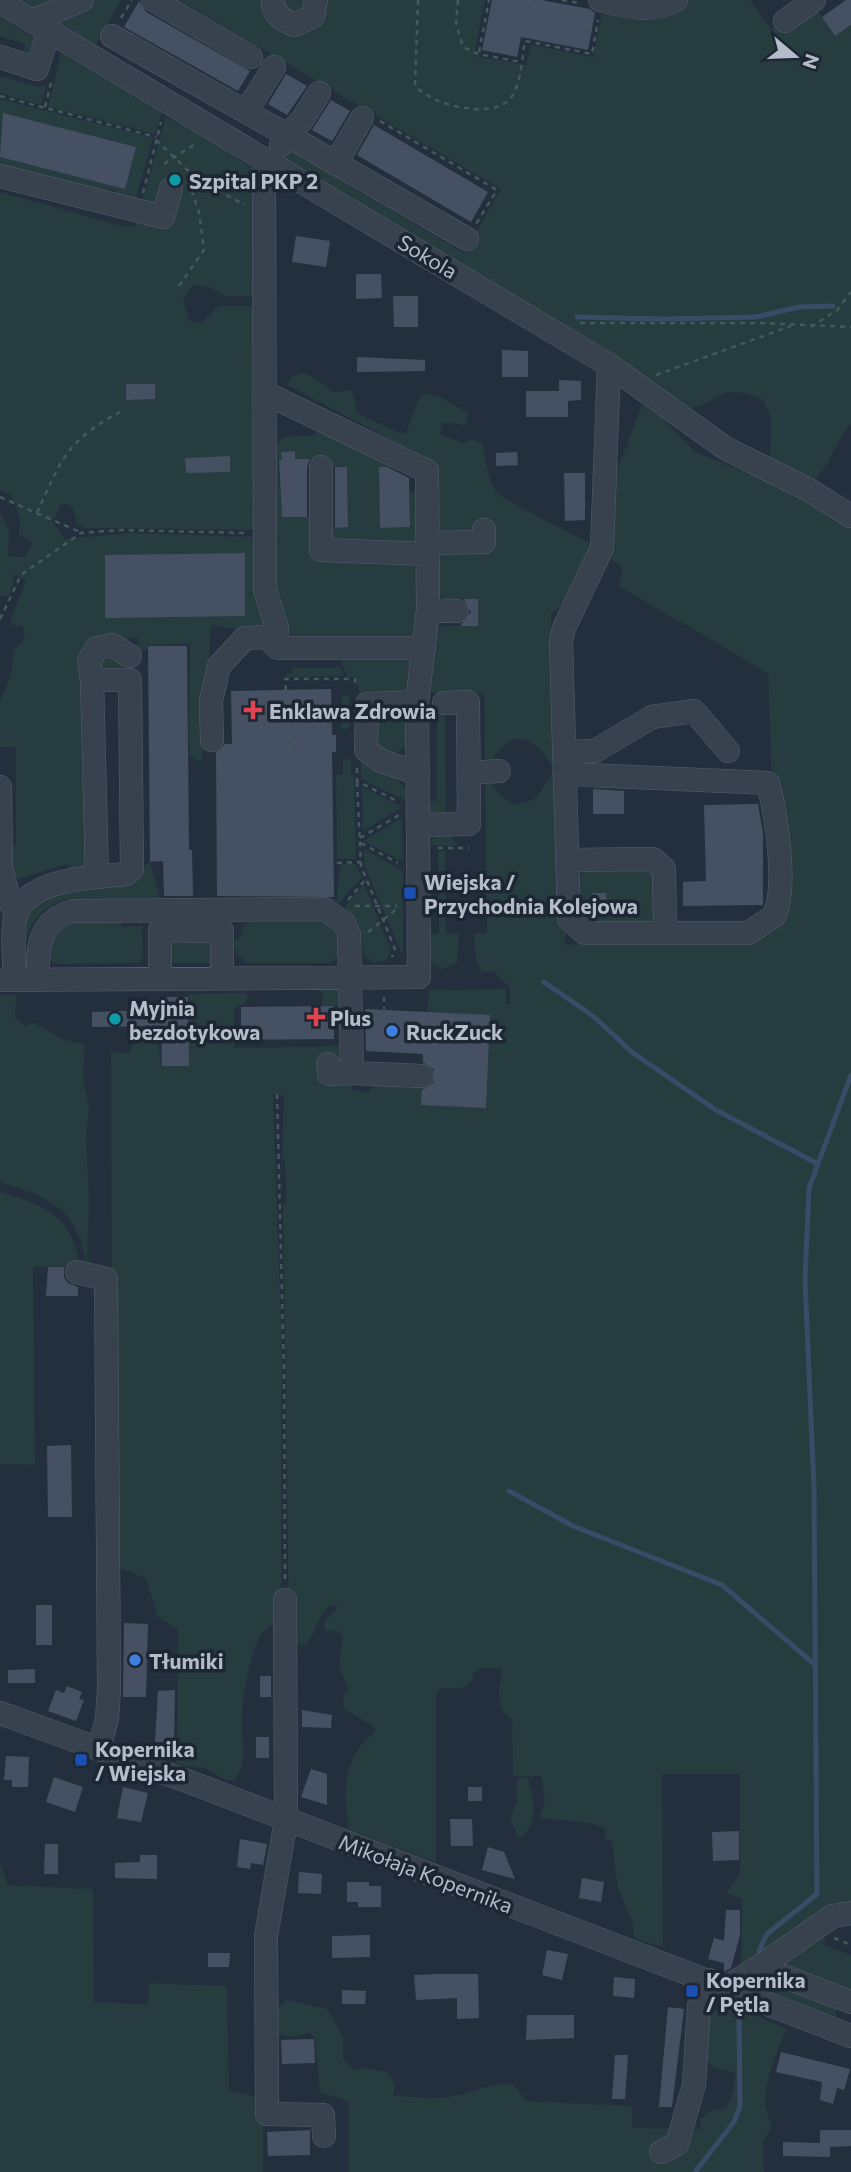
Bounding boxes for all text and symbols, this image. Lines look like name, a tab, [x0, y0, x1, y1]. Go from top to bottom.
north arrow	[760, 21, 830, 91]
text: N	[798, 51, 825, 72]
place label: Szpital PKP 2	[189, 168, 318, 193]
marker: Szpital PKP 2	[167, 172, 183, 188]
street label: Sokola	[394, 229, 462, 283]
place label: Enklawa Zdrowia	[269, 698, 436, 723]
marker: Enklawa Zdrowia	[243, 700, 263, 720]
place label: Wiejska / Przychodnia Kolejowa	[424, 869, 638, 918]
marker: Wiejska / Przychodnia Kolejowa	[402, 885, 418, 901]
place label: Myjnia bezdotykowa	[129, 995, 260, 1044]
place label: Plus	[330, 1005, 371, 1030]
marker: Plus	[308, 1009, 324, 1025]
marker: Myjnia bezdotykowa	[107, 1011, 123, 1027]
place label: RuckZuck	[406, 1019, 503, 1044]
marker: RuckZuck	[384, 1023, 400, 1039]
place label: Tłumiki	[149, 1648, 224, 1673]
marker: Tłumiki	[127, 1652, 143, 1668]
place label: Kopernika / Wiejska	[95, 1736, 195, 1785]
marker: Kopernika / Wiejska	[73, 1752, 89, 1768]
street label: Mikołaja Kopernika	[336, 1828, 516, 1918]
place label: Kopernika / Pętla	[706, 1967, 806, 2016]
marker: Kopernika / Pętla	[684, 1983, 700, 1999]

